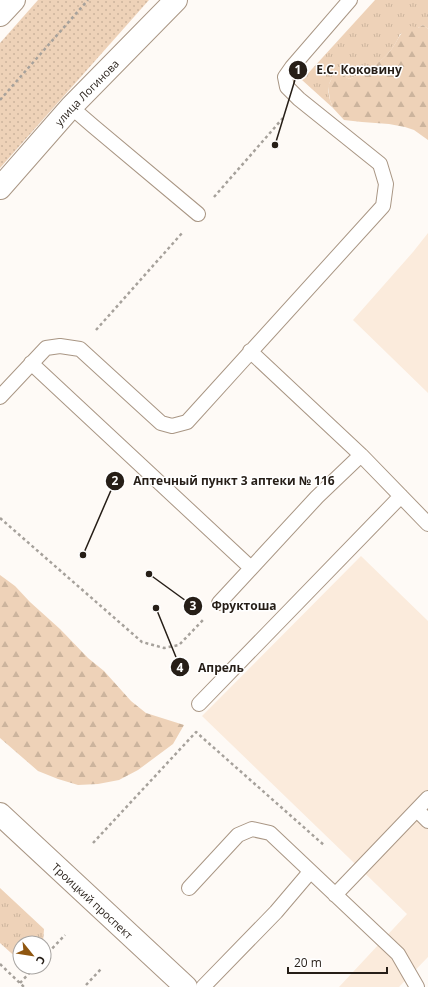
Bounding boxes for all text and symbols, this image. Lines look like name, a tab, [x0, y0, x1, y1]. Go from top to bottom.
street label: улица Логинова	[51, 56, 122, 129]
callout: Е.С. Коковину	[288, 58, 410, 82]
text: 1	[295, 61, 301, 78]
text: Е.С. Коковину	[316, 61, 402, 78]
callout: Аптечный пункт 3 аптеки № 116	[105, 469, 342, 493]
text: 2	[112, 472, 119, 489]
text: Аптечный пункт 3 аптеки № 116	[133, 472, 335, 489]
callout: Фруктоша	[183, 594, 284, 618]
text: 3	[190, 597, 197, 614]
text: Фруктоша	[211, 597, 277, 614]
callout: Апрель	[170, 655, 252, 679]
text: 4	[177, 659, 184, 676]
text: Апрель	[198, 659, 244, 676]
street label: Троицкий проспект	[49, 859, 137, 942]
north arrow	[12, 935, 52, 975]
scale bar	[288, 949, 387, 975]
text: С	[33, 953, 49, 967]
text: 20 m	[294, 954, 322, 971]

